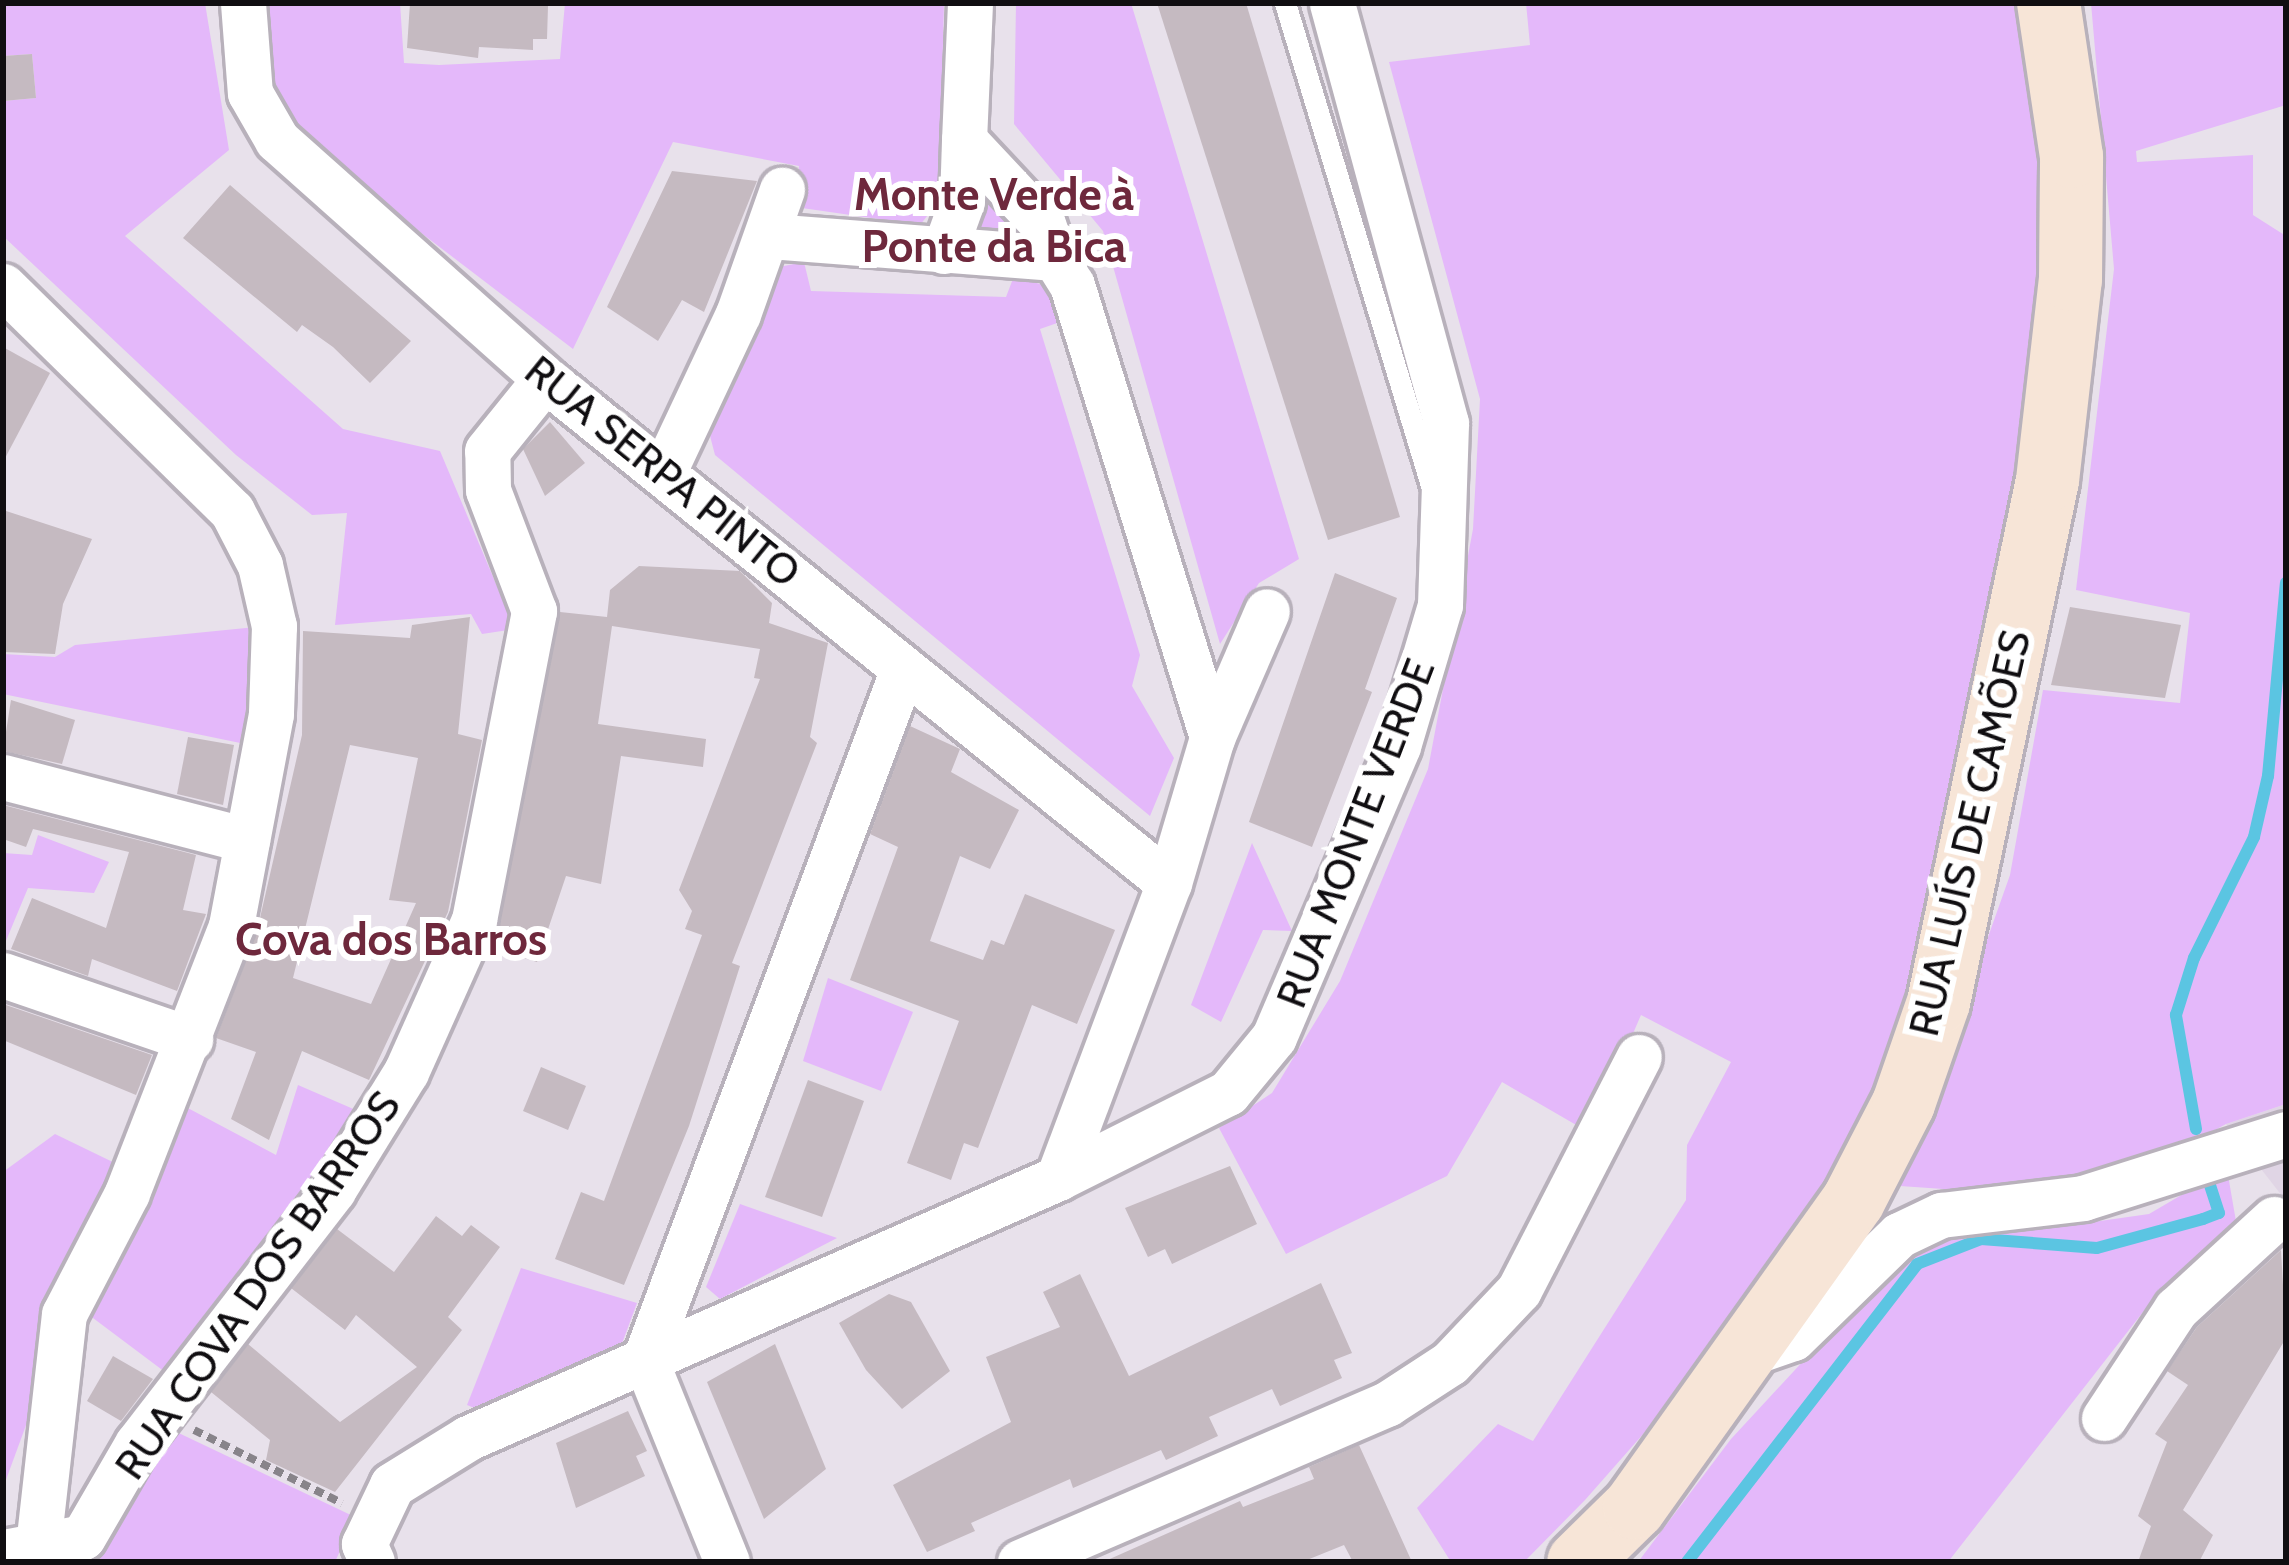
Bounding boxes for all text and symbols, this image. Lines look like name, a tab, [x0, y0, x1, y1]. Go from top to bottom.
district label: Monte Verde à Ponte da Bica	[854, 168, 1134, 274]
street label: RUA SERPA PINTO	[515, 345, 811, 597]
street label: RUA LUÍS DE CAMÕES	[1898, 625, 2040, 1041]
street label: RUA MONTE VERDE	[1265, 652, 1445, 1014]
district label: Cova dos Barros	[235, 913, 547, 967]
street label: RUA COVA DOS BARROS	[104, 1081, 410, 1489]

